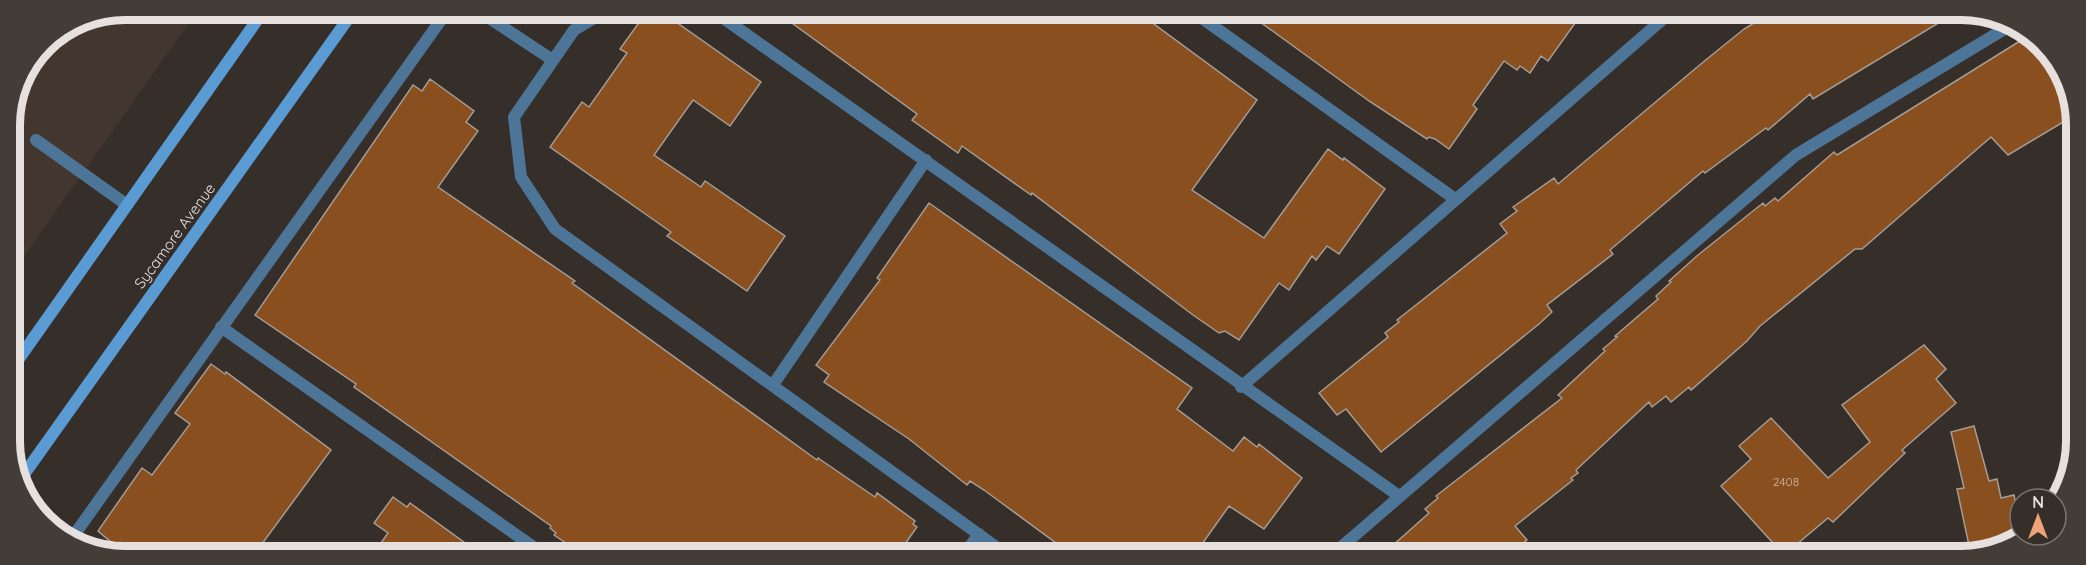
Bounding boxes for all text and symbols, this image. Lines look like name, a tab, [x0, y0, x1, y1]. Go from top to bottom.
street label: Sycamore Avenue	[130, 179, 219, 292]
house number: 2408	[1773, 474, 1799, 489]
north arrow	[2008, 487, 2068, 547]
text: N	[2032, 492, 2044, 512]

